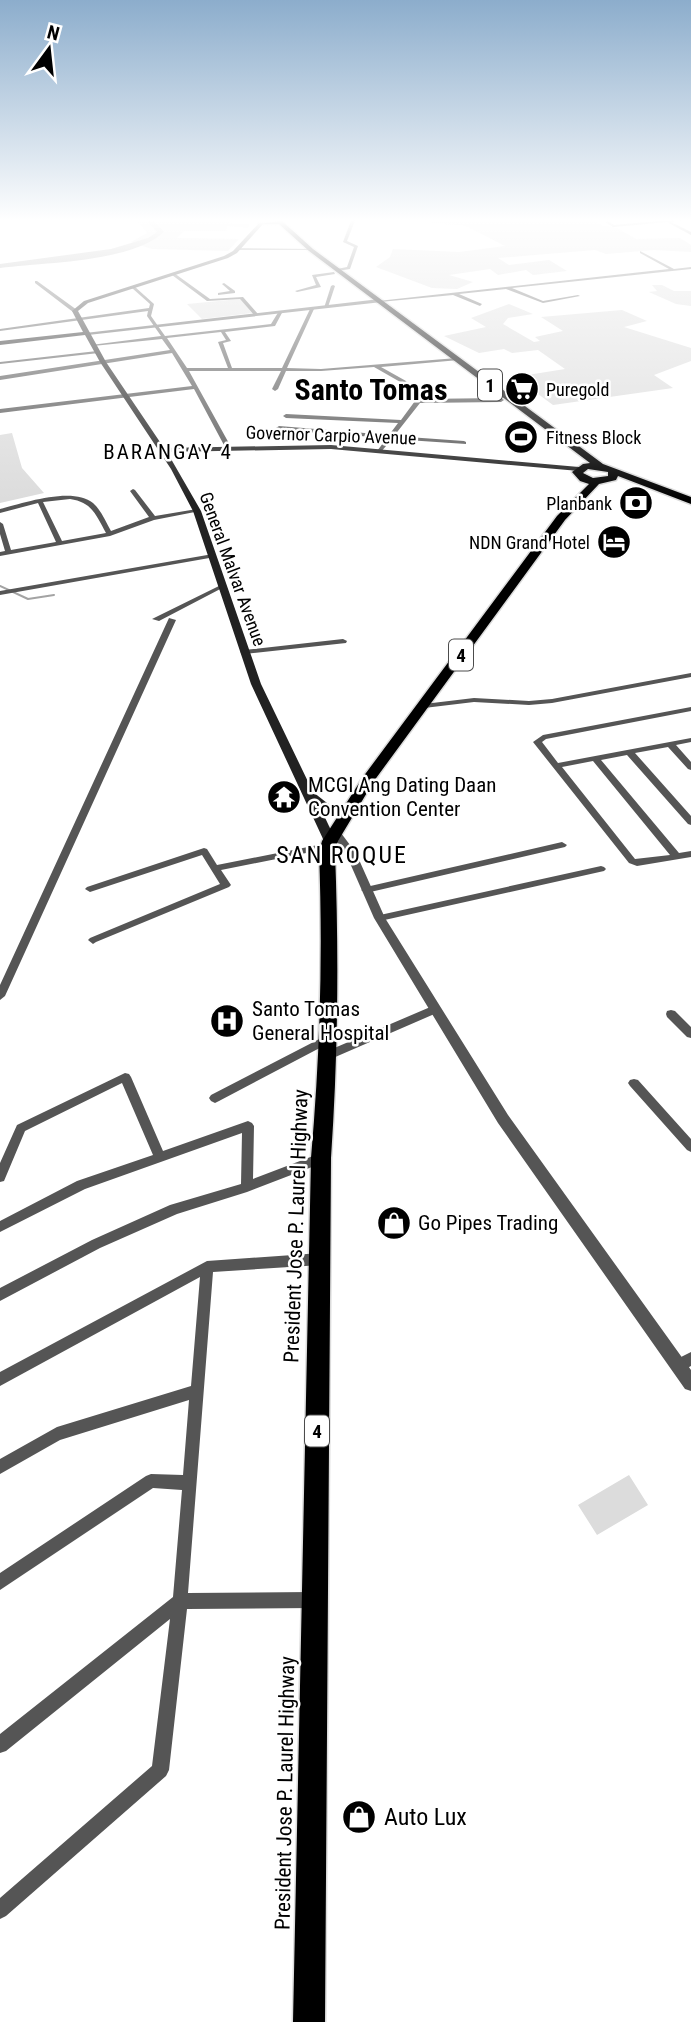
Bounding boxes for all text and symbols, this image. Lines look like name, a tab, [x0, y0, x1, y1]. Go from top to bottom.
north arrow	[14, 14, 84, 84]
text: N	[45, 20, 62, 46]
road number: 1	[478, 370, 502, 400]
supermarket icon: Puregold	[503, 370, 541, 408]
district label: Santo Tomas	[294, 372, 448, 407]
place label: Puregold	[546, 379, 609, 400]
sports icon: Fitness Block	[502, 418, 540, 456]
street label: Governor Carpio Avenue	[245, 422, 417, 448]
place label: Fitness Block	[546, 427, 641, 448]
district label: BARANGAY 4	[103, 440, 233, 464]
bank icon: Planbank	[617, 484, 655, 522]
street label: General Malvar Avenue	[195, 489, 271, 649]
place label: Planbank	[546, 493, 612, 514]
hotel icon: NDN Grand Hotel	[595, 523, 633, 561]
place label: NDN Grand Hotel	[469, 532, 590, 553]
road number: 4	[449, 640, 473, 670]
place label: MCGI Ang Dating Daan Convention Center	[308, 773, 496, 821]
temple icon: MCGI Ang Dating Daan Convention Center	[265, 778, 303, 816]
district label: SAN ROQUE	[276, 841, 408, 869]
place label: Santo Tomas General Hospital	[252, 997, 389, 1045]
hospital icon: Santo Tomas General Hospital	[208, 1002, 246, 1040]
street label: President Jose P. Laurel Highway	[279, 1089, 313, 1363]
shop icon: Go Pipes Trading	[375, 1204, 413, 1242]
place label: Go Pipes Trading	[418, 1211, 558, 1235]
road number: 4	[305, 1415, 329, 1446]
street label: President Jose P. Laurel Highway	[271, 1656, 299, 1930]
shop icon: Auto Lux	[340, 1798, 378, 1836]
place label: Auto Lux	[384, 1803, 467, 1831]

